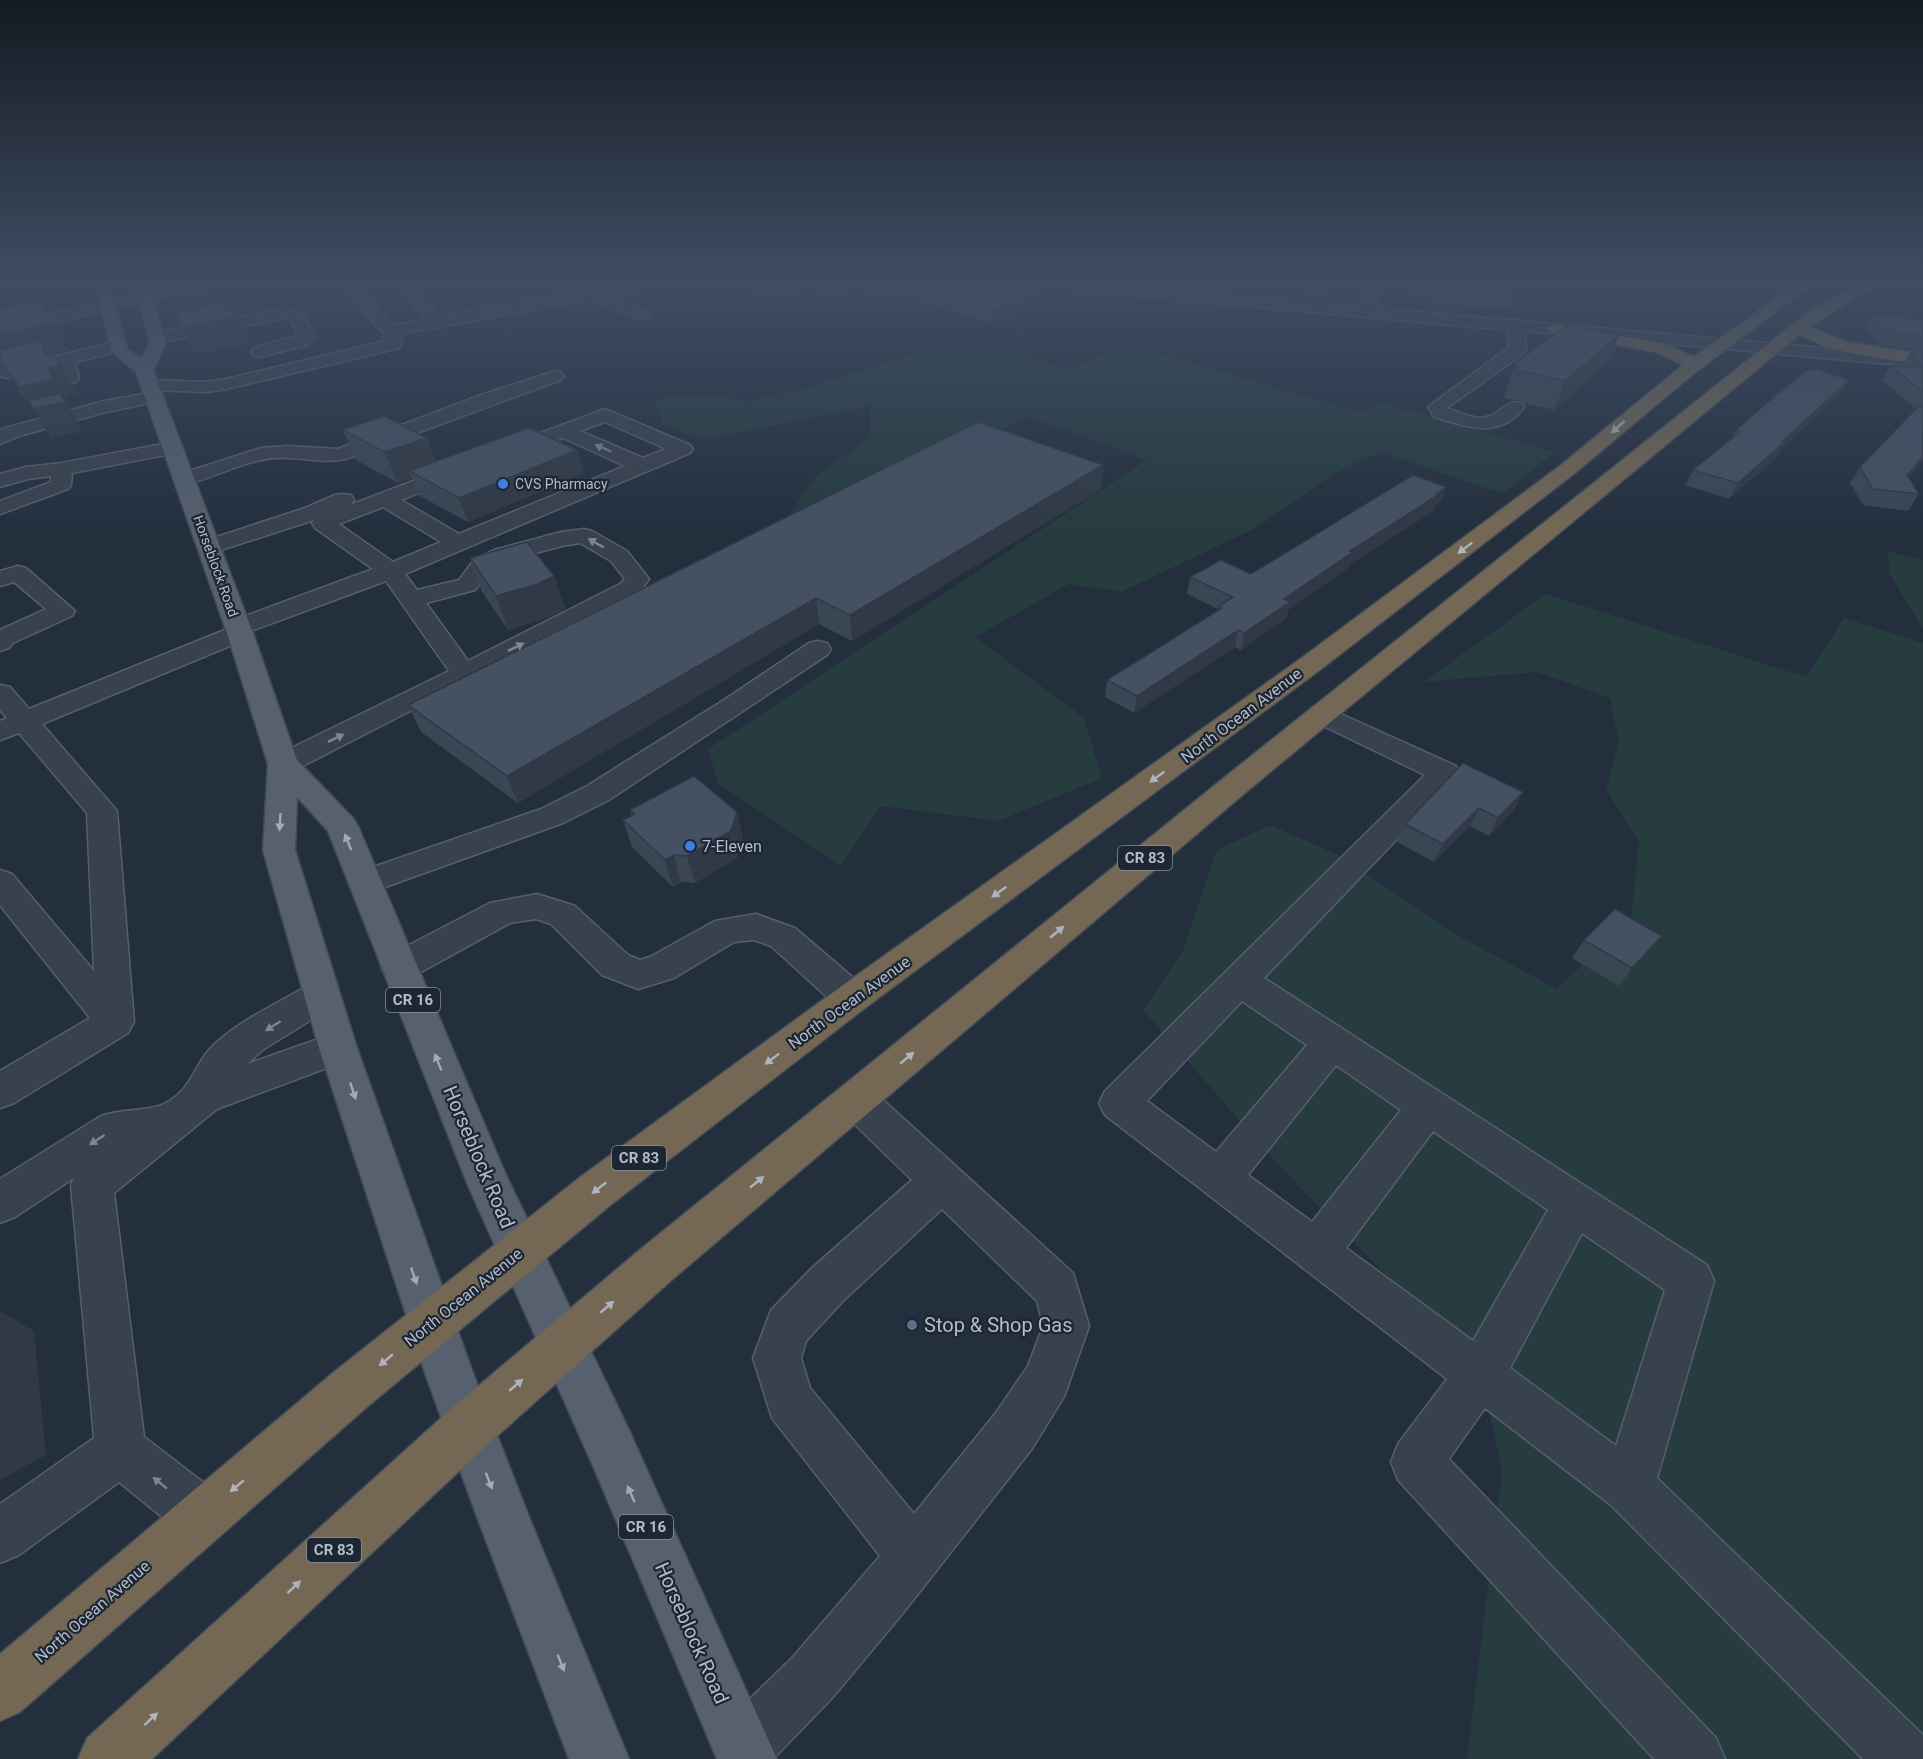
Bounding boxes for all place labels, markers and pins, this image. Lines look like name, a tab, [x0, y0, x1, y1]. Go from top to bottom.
place label: CVS Pharmacy	[515, 476, 608, 492]
marker: CVS Pharmacy	[496, 477, 510, 491]
place label: 7-Eleven	[702, 837, 762, 856]
marker: 7-Eleven	[683, 839, 697, 853]
place label: Stop & Shop Gas	[924, 1313, 1073, 1337]
marker: Stop & Shop Gas	[905, 1318, 919, 1332]

